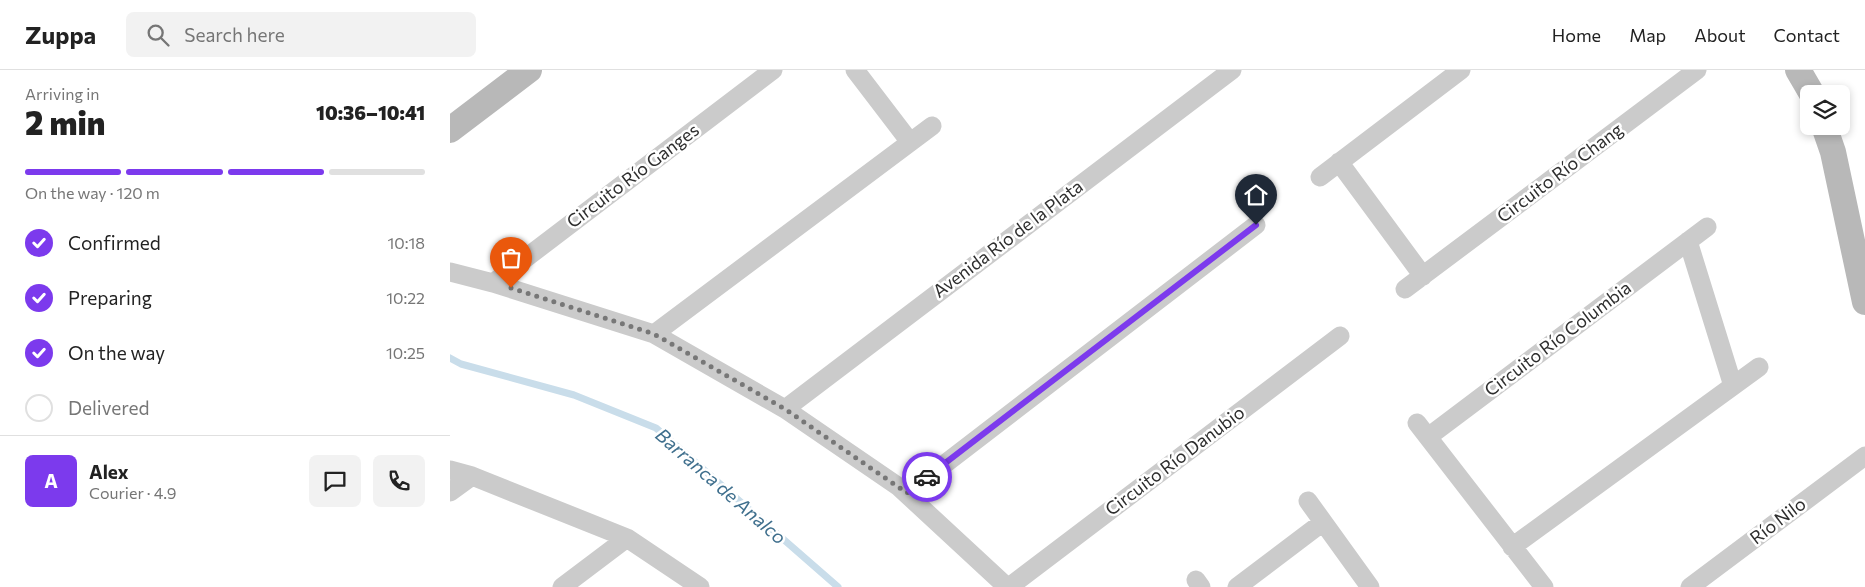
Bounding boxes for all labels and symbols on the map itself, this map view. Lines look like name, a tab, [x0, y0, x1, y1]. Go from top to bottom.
street label: Circuito Río Ganges	[562, 118, 703, 232]
street label: Circuito Río Chang	[1492, 118, 1627, 227]
pin	[1235, 174, 1277, 225]
street label: Avenida Río de la Plata	[928, 175, 1087, 302]
pin	[490, 237, 532, 288]
street label: Circuito Río Columbia	[1480, 276, 1635, 401]
street label: Circuito Río Danubio	[1100, 401, 1248, 520]
water label: Barranca de Analco	[651, 423, 791, 548]
courier	[902, 452, 952, 502]
street label: Río Nilo	[1745, 492, 1810, 548]

